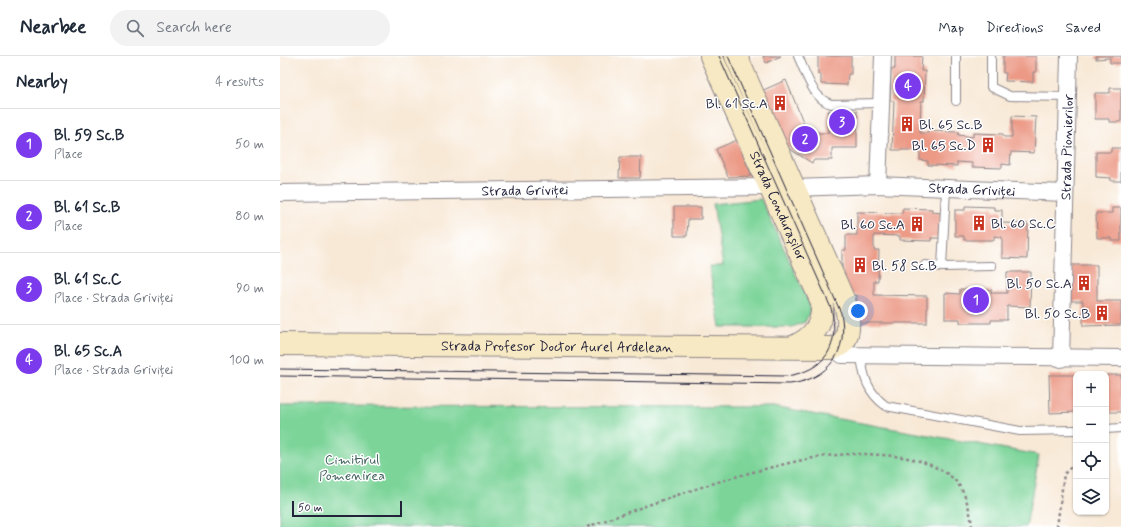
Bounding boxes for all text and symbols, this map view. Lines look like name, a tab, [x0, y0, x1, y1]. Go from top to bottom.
search box	[110, 10, 390, 46]
text: Nearbee	[20, 15, 86, 40]
icon: search	[124, 17, 146, 39]
text: Search here	[156, 18, 232, 38]
text: Map	[938, 19, 964, 37]
text: Directions	[986, 19, 1044, 37]
text: Saved	[1066, 19, 1101, 37]
text: Nearby	[16, 71, 68, 93]
pin: 4	[895, 71, 921, 101]
text: 4 results	[215, 74, 264, 91]
street label: Strada Pionierilor	[1057, 93, 1078, 200]
building icon: Bl. 61 Sc.A	[771, 94, 789, 112]
place label: Bl. 61 Sc.A	[706, 95, 768, 113]
pin: 3	[829, 107, 855, 137]
building icon: Bl. 65 Sc.B	[898, 115, 916, 133]
place label: Bl. 65 Sc.B	[919, 116, 982, 134]
pin: 2	[792, 124, 818, 154]
text: Bl. 59 Sc.B	[54, 126, 124, 146]
text: 1	[26, 136, 32, 153]
text: 50 m	[235, 136, 264, 153]
building icon: Bl. 65 Sc.D	[979, 136, 997, 154]
place label: Bl. 65 Sc.D	[912, 137, 976, 155]
text: Place	[54, 146, 83, 163]
street label: Strada Condurașilor	[745, 148, 810, 264]
street label: Strada Griviței	[928, 179, 1016, 201]
street label: Strada Griviței	[481, 181, 569, 201]
text: Bl. 61 Sc.B	[54, 198, 120, 218]
text: 2	[26, 208, 32, 225]
text: 80 m	[235, 208, 264, 225]
building icon: Bl. 60 Sc.C	[970, 214, 988, 232]
building icon: Bl. 60 Sc.A	[908, 215, 926, 233]
place label: Bl. 60 Sc.C	[991, 215, 1056, 233]
place label: Bl. 60 Sc.A	[841, 216, 905, 234]
text: Place	[54, 218, 83, 235]
building icon: Bl. 58 Sc.B	[851, 256, 869, 274]
place label: Bl. 58 Sc.B	[872, 257, 937, 275]
text: Bl. 61 Sc.C	[54, 270, 122, 290]
building icon: Bl. 50 Sc.A	[1075, 274, 1093, 292]
place label: Bl. 50 Sc.A	[1007, 275, 1072, 293]
text: 3	[26, 280, 32, 297]
text: 90 m	[236, 280, 264, 297]
pin: 1	[963, 285, 989, 315]
text: Place · Strada Griviței	[54, 290, 173, 307]
your location	[848, 301, 868, 321]
building icon: Bl. 50 Sc.B	[1093, 304, 1111, 322]
place label: Bl. 50 Sc.B	[1025, 305, 1090, 323]
street label: Strada Profesor Doctor Aurel Ardelean	[441, 337, 673, 357]
text: Bl. 65 Sc.A	[54, 342, 122, 362]
text: 4	[25, 352, 33, 369]
text: 100 m	[229, 352, 264, 369]
text: Place · Strada Griviței	[54, 362, 173, 379]
map controls	[1073, 371, 1109, 515]
button: +	[1073, 371, 1109, 407]
button: −	[1073, 407, 1109, 443]
button: locate	[1073, 443, 1109, 479]
park label: Cimitirul Pomenirea	[319, 451, 385, 485]
button: layers	[1073, 479, 1109, 515]
scale bar	[292, 499, 402, 518]
text: 50 m	[298, 501, 323, 515]

